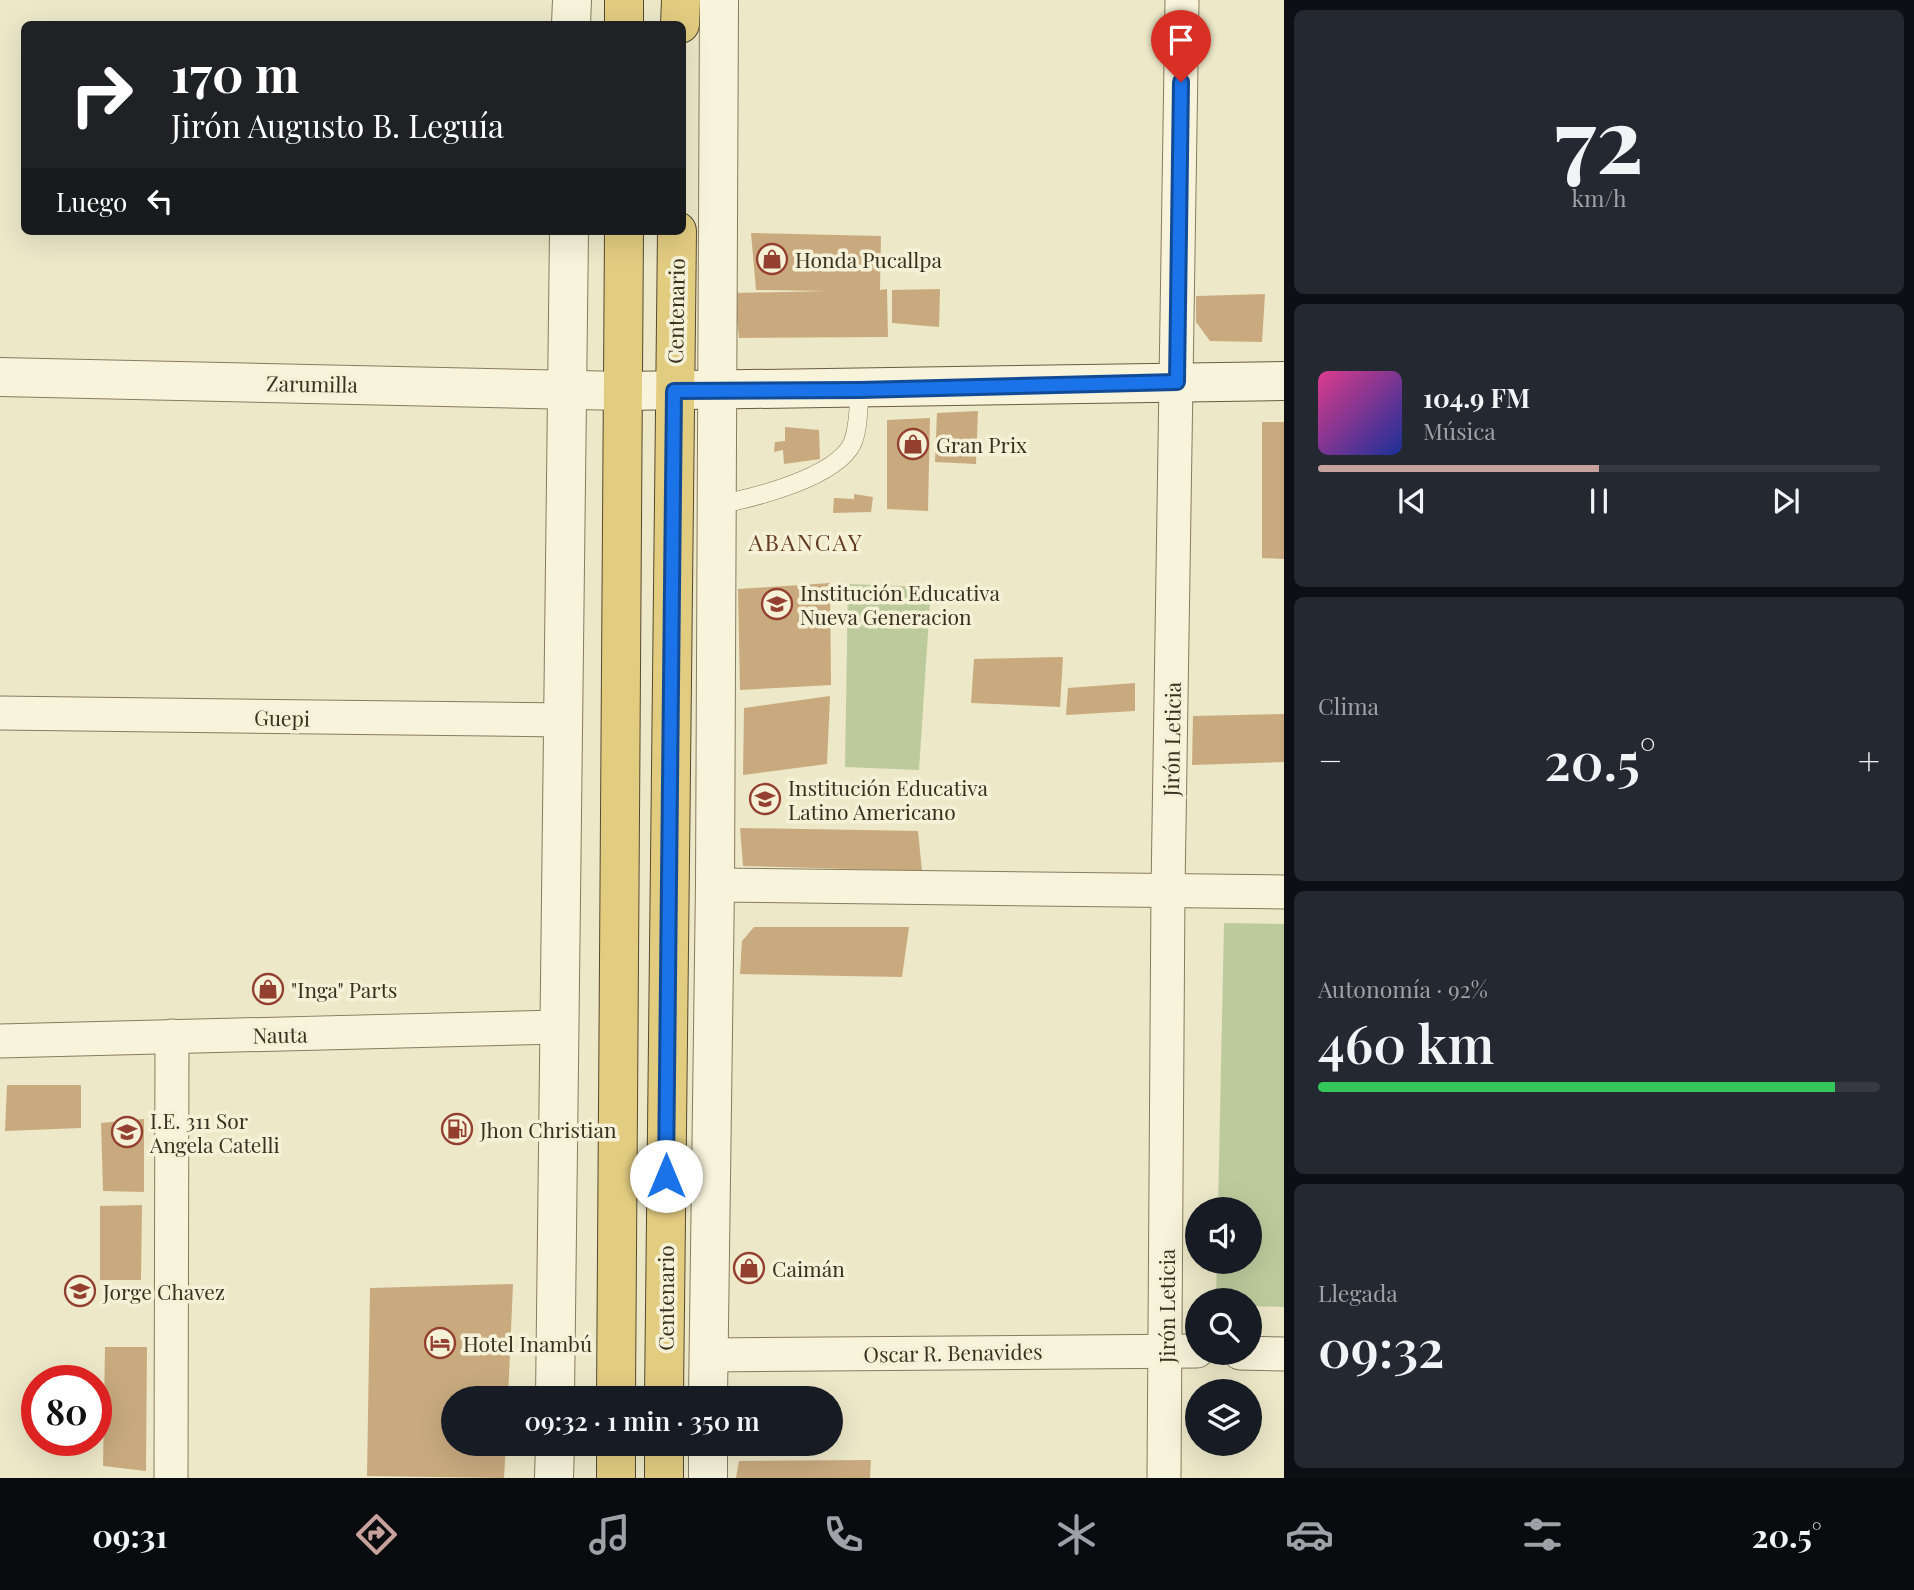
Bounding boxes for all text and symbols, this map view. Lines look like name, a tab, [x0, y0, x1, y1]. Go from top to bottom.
pin	[1151, 10, 1211, 82]
icon: arrive	[1162, 21, 1200, 59]
text: 170 m	[171, 40, 299, 105]
icon: right	[56, 49, 147, 140]
text: 72	[1555, 76, 1644, 197]
text: Jirón Augusto B. Leguía	[171, 103, 504, 146]
icon: left	[141, 182, 179, 220]
text: km/h	[1571, 182, 1627, 213]
text: Luego	[56, 184, 127, 219]
shop icon: Honda Pucallpa	[755, 242, 789, 276]
place label: Honda Pucallpa	[795, 245, 943, 273]
street label: Centenario	[660, 258, 690, 364]
street label: Zarumilla	[266, 368, 359, 398]
text: 104.9 FM	[1423, 380, 1530, 415]
text: Música	[1423, 415, 1496, 446]
shop icon: Gran Prix	[896, 427, 930, 461]
place label: Gran Prix	[936, 430, 1027, 458]
icon: previous	[1393, 482, 1431, 520]
icon: pause	[1580, 482, 1618, 520]
icon: next	[1767, 482, 1805, 520]
district label: ABANCAY	[747, 526, 864, 557]
place label: Institución Educativa Nueva Generacion	[800, 578, 1000, 630]
school or university icon: Institución Educativa Nueva Generacion	[760, 587, 794, 621]
street label: Jirón Leticia	[1156, 681, 1186, 797]
text: Clima	[1318, 690, 1379, 721]
street label: Guepi	[254, 703, 310, 731]
text: 20.5°	[1544, 725, 1656, 794]
text: −	[1318, 734, 1343, 785]
text: +	[1858, 734, 1880, 785]
place label: Institución Educativa Latino Americano	[788, 773, 988, 825]
school or university icon: Institución Educativa Latino Americano	[748, 782, 782, 816]
shop icon: "Inga" Parts	[251, 972, 285, 1006]
text: Autonomía · 92%	[1318, 973, 1488, 1004]
place label: "Inga" Parts	[291, 975, 397, 1003]
text: 460 km	[1318, 1008, 1494, 1077]
street label: Nauta	[252, 1020, 308, 1048]
place label: I.E. 311 Sor Angela Catelli	[149, 1106, 280, 1158]
fuel station icon: Jhon Christian	[440, 1112, 474, 1146]
school or university icon: I.E. 311 Sor Angela Catelli	[110, 1115, 144, 1149]
place label: Jhon Christian	[479, 1115, 617, 1143]
position arrow	[629, 1139, 703, 1213]
map controls	[1185, 1197, 1262, 1456]
button: sound	[1185, 1197, 1262, 1274]
street label: Centenario	[651, 1245, 679, 1351]
street label: Jirón Leticia	[1152, 1248, 1180, 1364]
shop icon: Caimán	[732, 1251, 766, 1285]
place label: Caimán	[772, 1254, 845, 1282]
school or university icon: Jorge Chavez	[63, 1274, 97, 1308]
place label: Jorge Chavez	[102, 1277, 225, 1305]
text: Llegada	[1318, 1277, 1398, 1308]
button: search	[1185, 1288, 1262, 1365]
text: 09:32	[1318, 1312, 1445, 1381]
hotel icon: Hotel Inambú	[423, 1326, 457, 1360]
place label: Hotel Inambú	[463, 1329, 592, 1357]
street label: Oscar R. Benavides	[863, 1336, 1043, 1368]
speed limit sign: 80	[21, 1365, 112, 1456]
button: layers	[1185, 1379, 1262, 1456]
text: 09:32 · 1 min · 350 m	[524, 1403, 760, 1438]
icon: directions	[352, 1510, 401, 1559]
icon: music	[585, 1510, 634, 1559]
icon: phone	[819, 1510, 868, 1559]
icon: climate	[1052, 1510, 1101, 1559]
icon: car	[1285, 1510, 1334, 1559]
icon: filters	[1518, 1510, 1567, 1559]
text: 09:31	[92, 1513, 168, 1556]
text: 20.5°	[1752, 1513, 1822, 1556]

